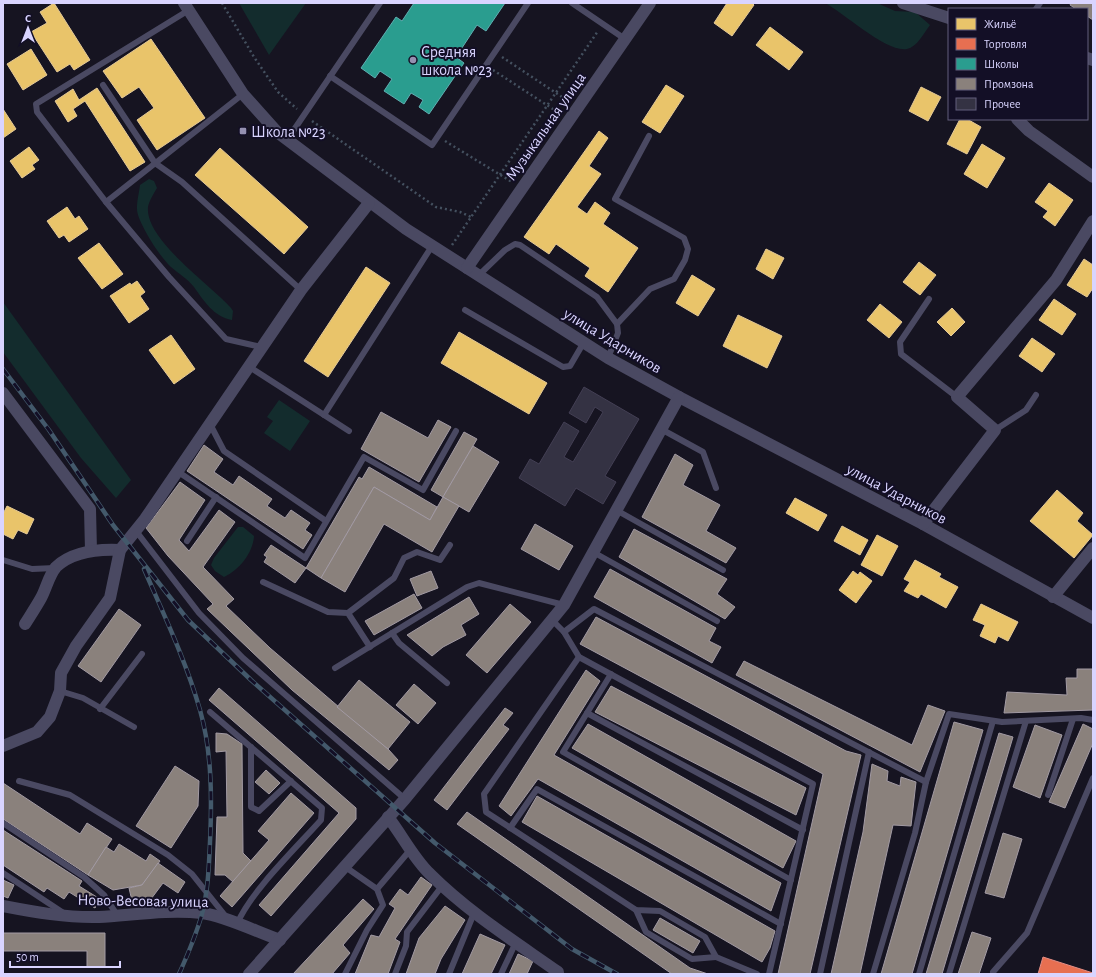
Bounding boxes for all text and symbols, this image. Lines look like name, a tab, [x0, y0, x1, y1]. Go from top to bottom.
north arrow	[8, 8, 48, 48]
legend	[948, 8, 1088, 120]
text: С	[25, 13, 31, 24]
text: Жильё	[984, 18, 1016, 30]
text: Торговля	[984, 38, 1027, 50]
place label: Средняя школа №23	[421, 44, 492, 78]
marker: Средняя школа №23	[408, 55, 418, 65]
text: Школы	[984, 58, 1019, 70]
street label: Музыкальная улица	[503, 70, 590, 184]
text: Промзона	[984, 78, 1034, 90]
text: Прочее	[984, 98, 1020, 110]
place label: Школа №23	[251, 124, 326, 140]
marker: Школа №23	[238, 126, 248, 136]
street label: улица Ударников	[559, 305, 664, 377]
street label: улица Ударников	[842, 460, 949, 528]
street label: Ново-Весовая улица	[77, 892, 209, 911]
scale bar	[10, 943, 120, 969]
text: 50 m	[16, 951, 39, 963]

